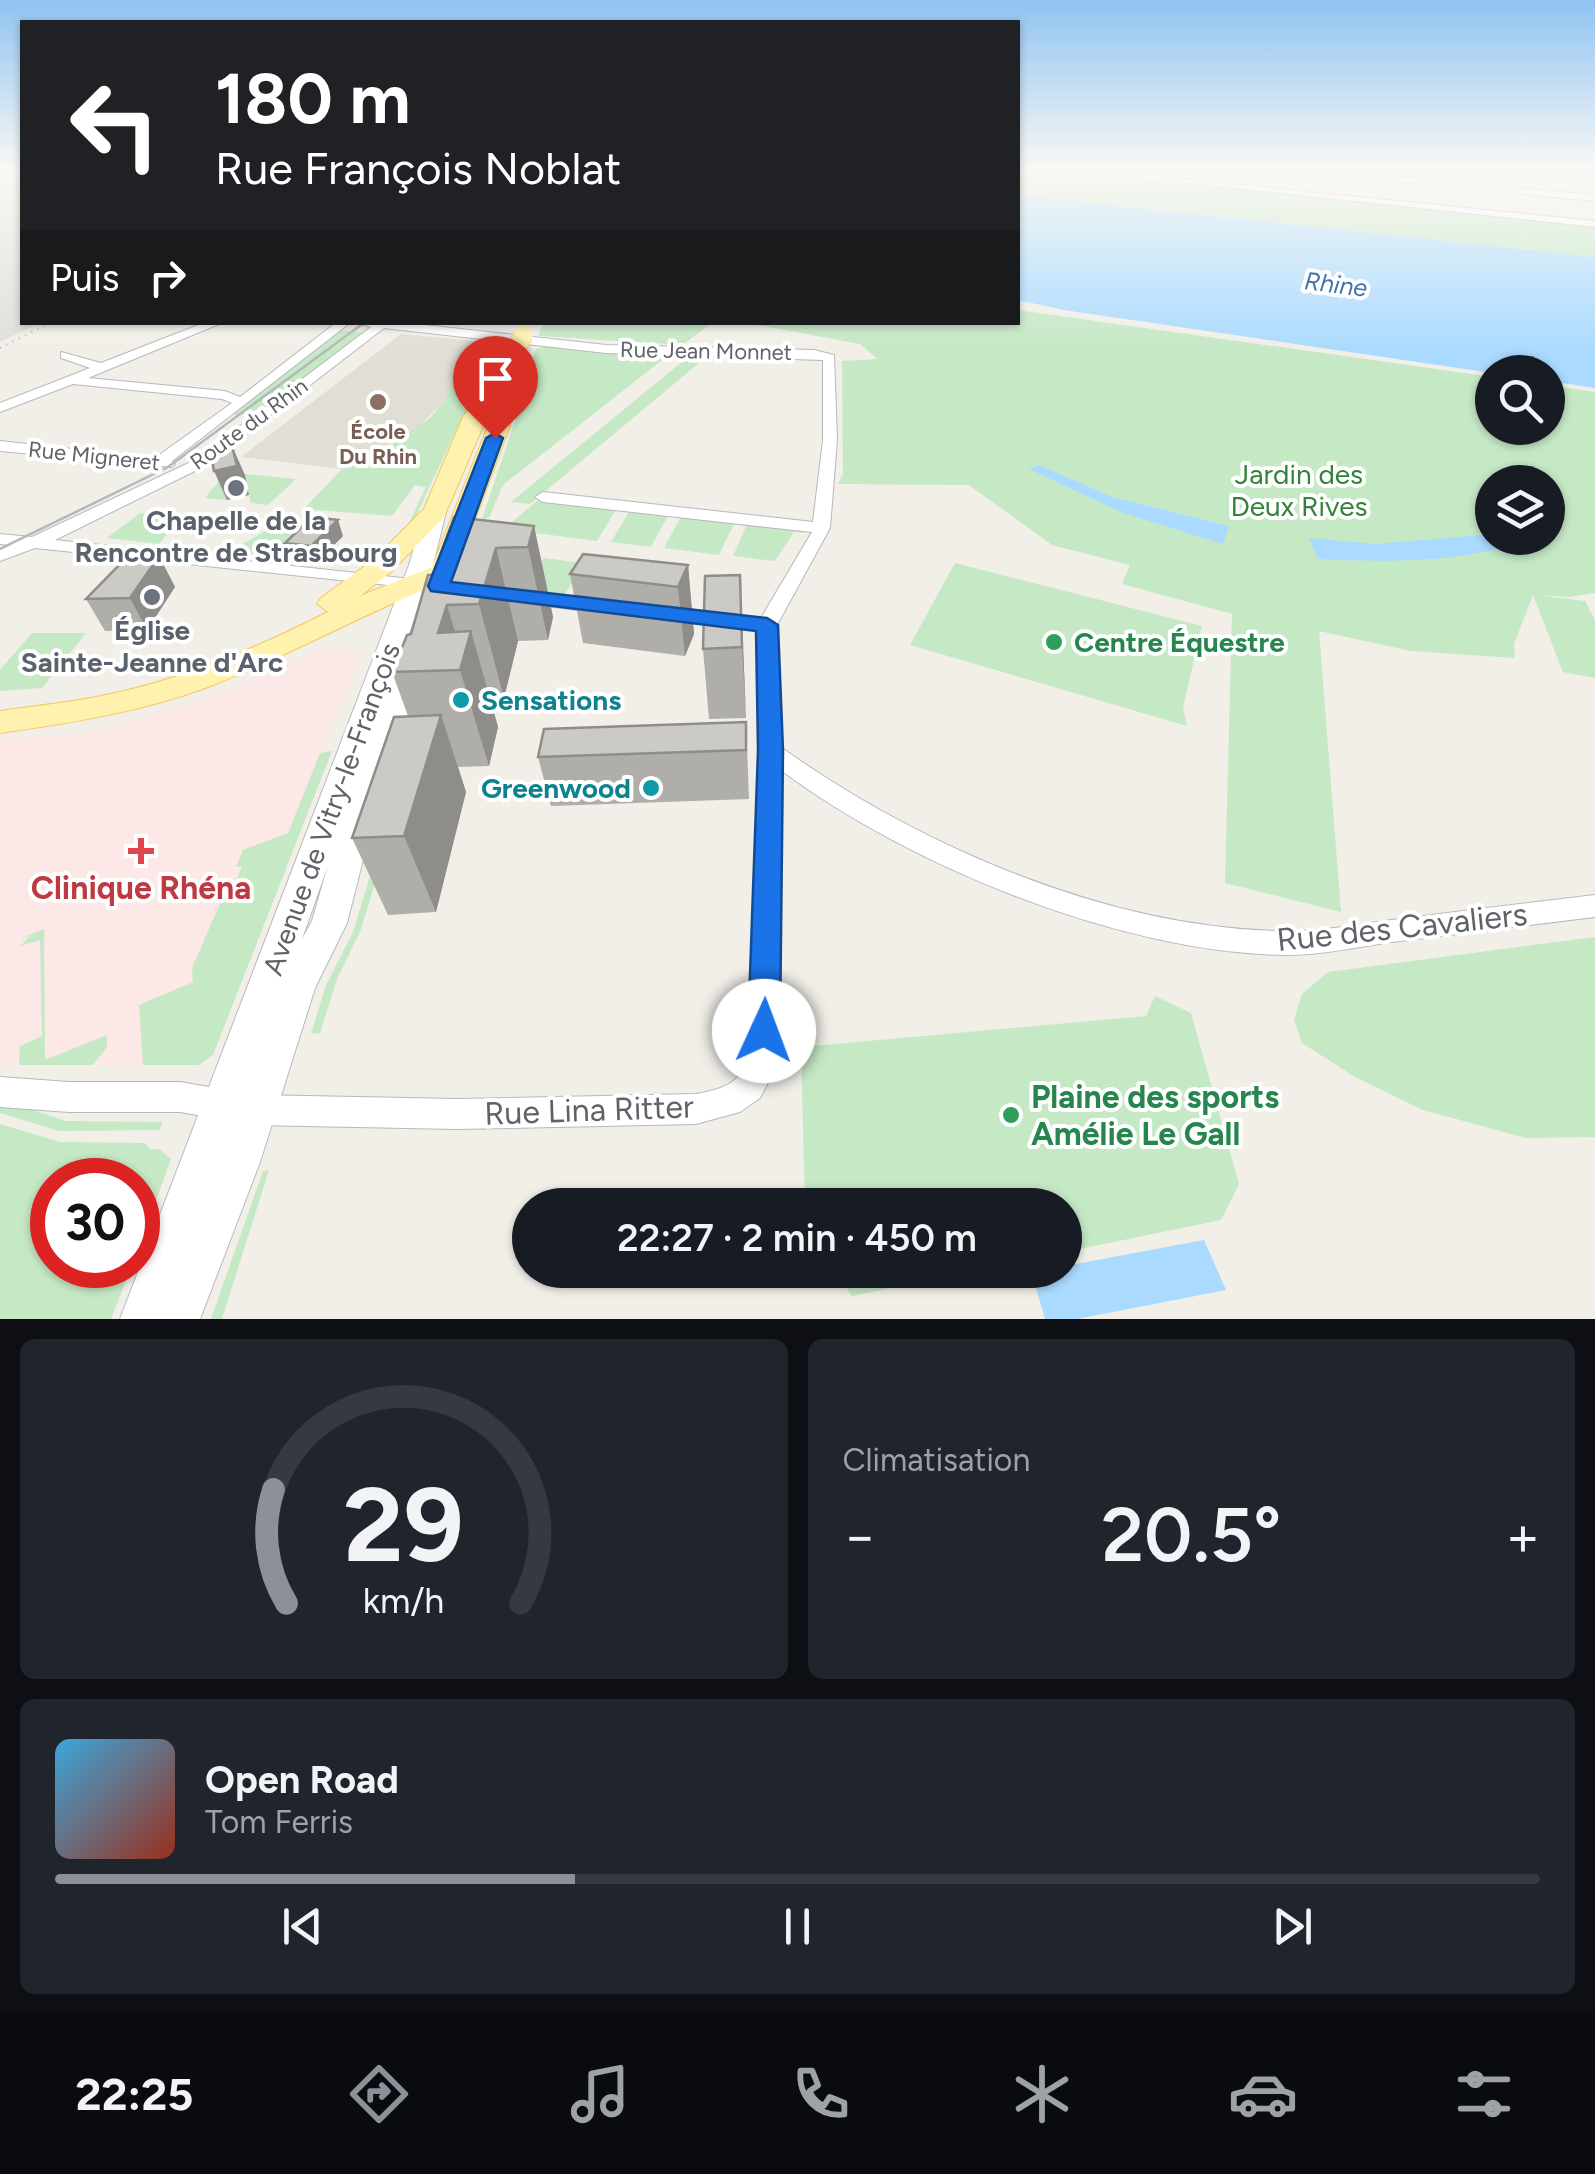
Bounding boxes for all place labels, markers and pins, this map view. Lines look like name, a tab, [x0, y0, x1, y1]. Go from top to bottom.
pin	[453, 336, 538, 439]
marker: École Du Rhin	[367, 391, 389, 413]
place label: École Du Rhin	[339, 418, 417, 470]
marker: Chapelle de la Rencontre de Strasbourg	[225, 477, 247, 499]
place label: Chapelle de la Rencontre de Strasbourg	[75, 503, 397, 569]
marker: Église Sainte-Jeanne d'Arc	[141, 586, 163, 608]
place label: Église Sainte-Jeanne d'Arc	[21, 613, 283, 679]
place label: Centre Équestre	[1074, 625, 1285, 659]
marker: Centre Équestre	[1043, 631, 1065, 653]
place label: Sensations	[481, 683, 621, 717]
marker: Sensations	[450, 689, 472, 711]
place label: Greenwood	[481, 771, 631, 805]
marker: Greenwood	[640, 777, 662, 799]
marker: Clinique Rhéna	[128, 838, 154, 864]
place label: Clinique Rhéna	[31, 869, 251, 907]
place label: Plaine des sports Amélie Le Gall	[1031, 1078, 1279, 1153]
marker: Plaine des sports Amélie Le Gall	[1000, 1104, 1022, 1126]

